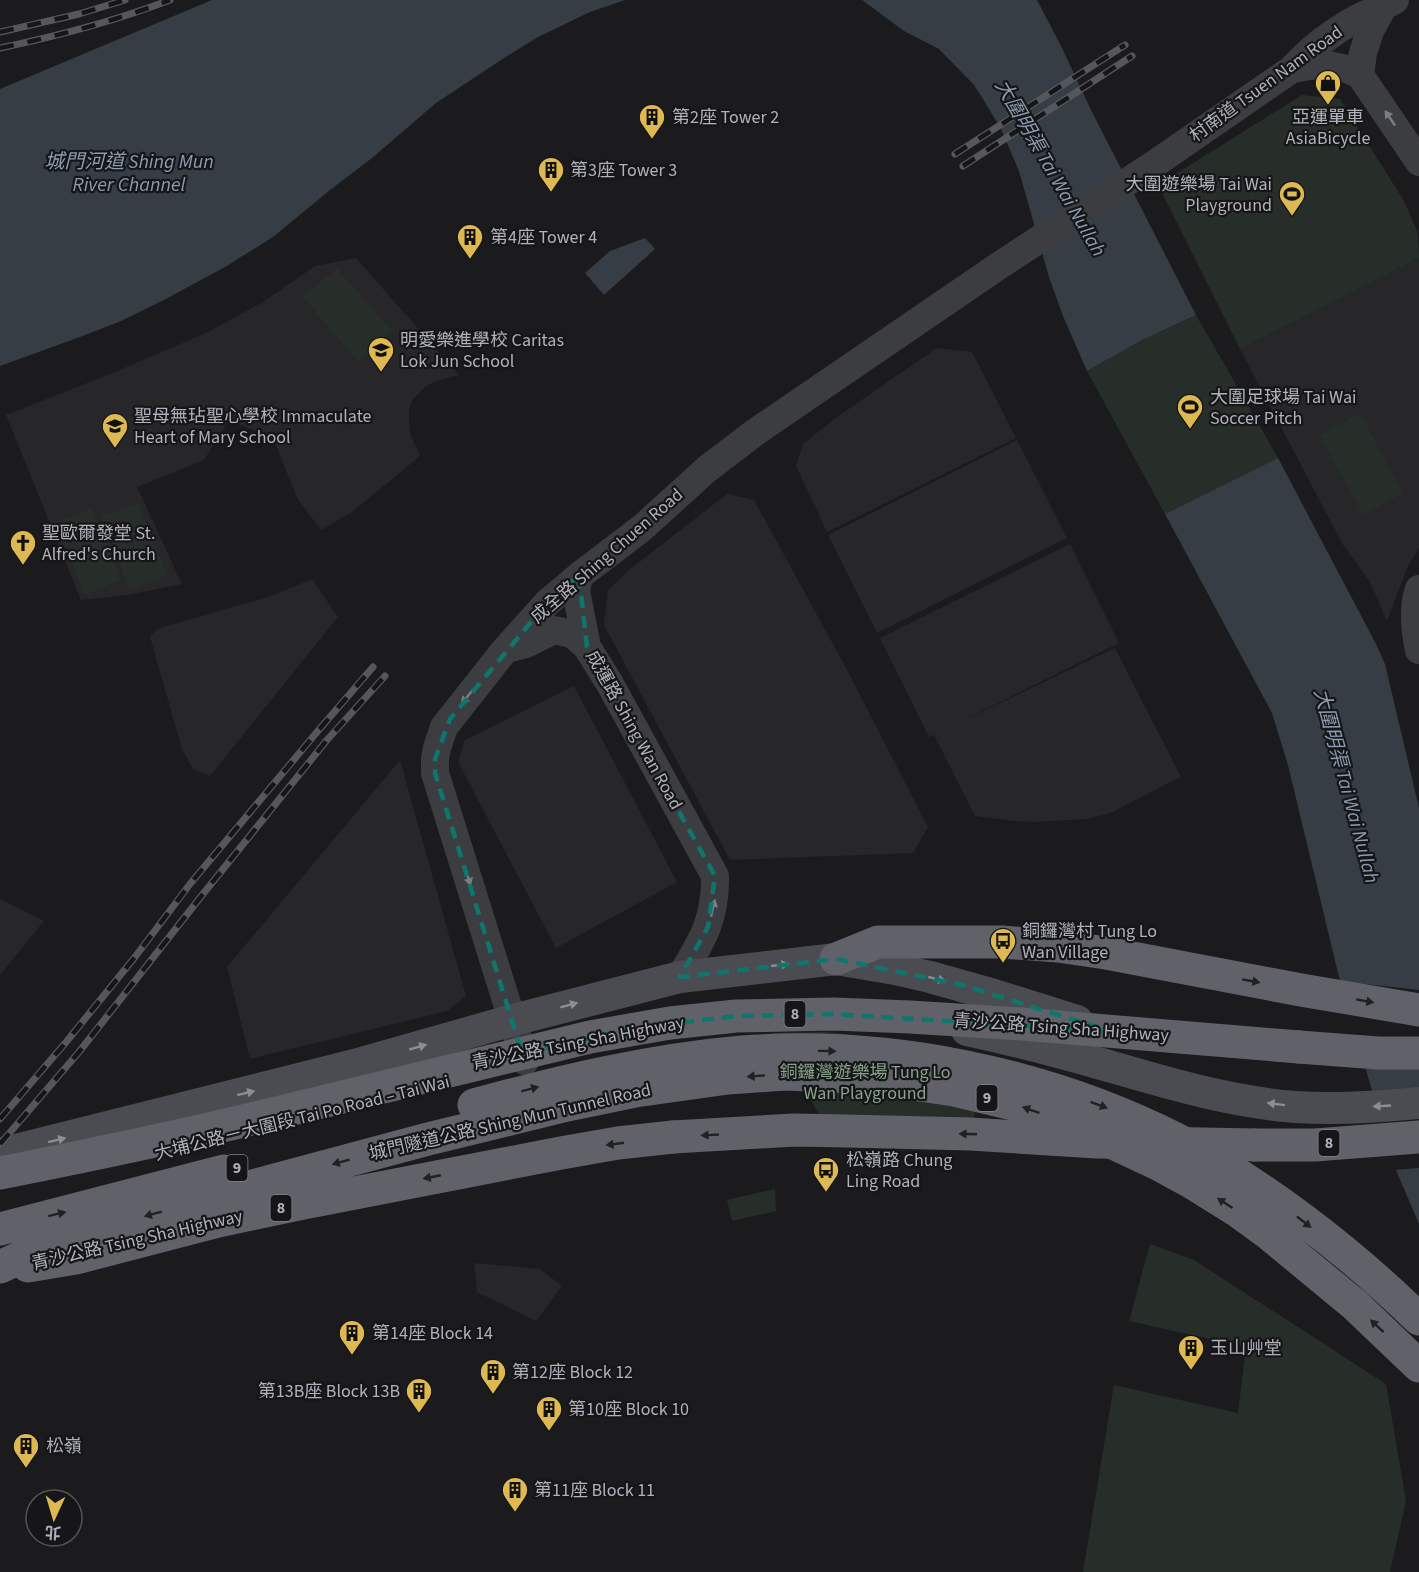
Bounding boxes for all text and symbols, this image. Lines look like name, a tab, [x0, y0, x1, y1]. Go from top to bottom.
street label: 村南道 Tsuen Nam Road	[1184, 20, 1348, 148]
shop icon: 亞運單車 AsiaBicycle	[1313, 68, 1343, 106]
water label: 大圍明渠 Tai Wai Nullah	[988, 74, 1112, 262]
building icon: 第2座 Tower 2	[637, 102, 667, 140]
place label: 第2座 Tower 2	[672, 105, 779, 130]
place label: 亞運單車 AsiaBicycle	[1286, 105, 1370, 151]
one-way arrow	[1384, 110, 1395, 127]
water label: 城門河道 Shing Mun River Channel	[44, 148, 214, 199]
building icon: 第3座 Tower 3	[536, 155, 566, 193]
place label: 第3座 Tower 3	[570, 158, 677, 183]
place label: 大圍遊樂場 Tai Wai Playground	[1126, 172, 1272, 218]
sports icon: 大圍遊樂場 Tai Wai Playground	[1277, 179, 1307, 217]
building icon: 第4座 Tower 4	[455, 222, 485, 260]
place label: 第4座 Tower 4	[490, 225, 597, 250]
place label: 明愛樂進學校 Caritas Lok Jun School	[400, 328, 564, 374]
school or university icon: 明愛樂進學校 Caritas Lok Jun School	[366, 335, 396, 373]
place label: 大圍足球場 Tai Wai Soccer Pitch	[1210, 385, 1356, 431]
sports icon: 大圍足球場 Tai Wai Soccer Pitch	[1175, 392, 1205, 430]
place label: 聖母無玷聖心學校 Immaculate Heart of Mary School	[134, 404, 372, 450]
school or university icon: 聖母無玷聖心學校 Immaculate Heart of Mary School	[100, 411, 130, 449]
street label: 成全路 Shing Chuen Road	[525, 483, 689, 629]
place label: 聖歐爾發堂 St. Alfred's Church	[42, 521, 156, 567]
church icon: 聖歐爾發堂 St. Alfred's Church	[8, 528, 38, 566]
street label: 成運路 Shing Wan Road	[580, 646, 688, 814]
water label: 大圍明渠 Tai Wai Nullah	[1307, 686, 1385, 886]
one-way arrow	[461, 689, 474, 705]
one-way arrow	[464, 868, 473, 886]
one-way arrow	[708, 898, 718, 917]
place label: 銅鑼灣村 Tung Lo Wan Village	[1022, 919, 1157, 965]
bus stop icon: 銅鑼灣村 Tung Lo Wan Village	[988, 926, 1018, 964]
one-way arrow	[770, 960, 789, 970]
one-way arrow	[928, 974, 946, 984]
one-way arrow	[1242, 977, 1261, 986]
one-way arrow	[1356, 997, 1375, 1006]
one-way arrow	[560, 1000, 579, 1010]
road number: 8	[784, 1001, 806, 1027]
street label: 青沙公路 Tsing Sha Highway	[952, 1008, 1170, 1048]
street label: 青沙公路 Tsing Sha Highway	[470, 1010, 687, 1076]
one-way arrow	[409, 1042, 427, 1051]
one-way arrow	[817, 1046, 836, 1056]
park label: 銅鑼灣遊樂場 Tung Lo Wan Playground	[779, 1060, 951, 1106]
street label: 大埔公路－大圍段 Tai Po Road – Tai Wai	[152, 1069, 452, 1167]
one-way arrow	[746, 1071, 765, 1080]
street label: 城門隧道公路 Shing Mun Tunnel Road	[367, 1077, 653, 1167]
one-way arrow	[521, 1084, 539, 1094]
road number: 9	[976, 1085, 998, 1111]
one-way arrow	[237, 1087, 255, 1097]
one-way arrow	[1266, 1100, 1285, 1109]
one-way arrow	[1090, 1101, 1108, 1110]
one-way arrow	[1373, 1102, 1392, 1111]
one-way arrow	[1022, 1105, 1040, 1114]
one-way arrow	[701, 1130, 720, 1139]
one-way arrow	[958, 1130, 977, 1139]
road number: 8	[1318, 1130, 1340, 1156]
one-way arrow	[48, 1135, 66, 1145]
one-way arrow	[606, 1140, 625, 1149]
place label: 松嶺路 Chung Ling Road	[846, 1148, 952, 1194]
road number: 9	[226, 1155, 248, 1181]
bus stop icon: 松嶺路 Chung Ling Road	[811, 1155, 841, 1193]
one-way arrow	[332, 1158, 350, 1168]
one-way arrow	[422, 1173, 441, 1182]
road number: 8	[270, 1195, 292, 1221]
one-way arrow	[1217, 1198, 1234, 1209]
street label: 青沙公路 Tsing Sha Highway	[29, 1203, 246, 1276]
one-way arrow	[47, 1208, 66, 1218]
one-way arrow	[144, 1209, 162, 1219]
one-way arrow	[1297, 1215, 1312, 1227]
building icon: 第14座 Block 14	[337, 1318, 367, 1356]
one-way arrow	[1370, 1320, 1385, 1333]
place label: 第14座 Block 14	[372, 1321, 493, 1346]
building icon: 玉山艸堂	[1176, 1333, 1206, 1371]
place label: 玉山艸堂	[1210, 1336, 1282, 1361]
building icon: 第12座 Block 12	[478, 1357, 508, 1395]
place label: 第12座 Block 12	[512, 1360, 633, 1385]
building icon: 第13B座 Block 13B	[404, 1376, 434, 1414]
place label: 第13B座 Block 13B	[258, 1379, 400, 1404]
building icon: 第10座 Block 10	[534, 1394, 564, 1432]
place label: 第10座 Block 10	[568, 1397, 689, 1422]
building icon: 松嶺	[11, 1431, 41, 1469]
place label: 松嶺	[46, 1434, 82, 1459]
building icon: 第11座 Block 11	[500, 1475, 530, 1513]
place label: 第11座 Block 11	[534, 1478, 655, 1503]
north arrow	[24, 1488, 84, 1548]
text: 北	[44, 1520, 62, 1543]

